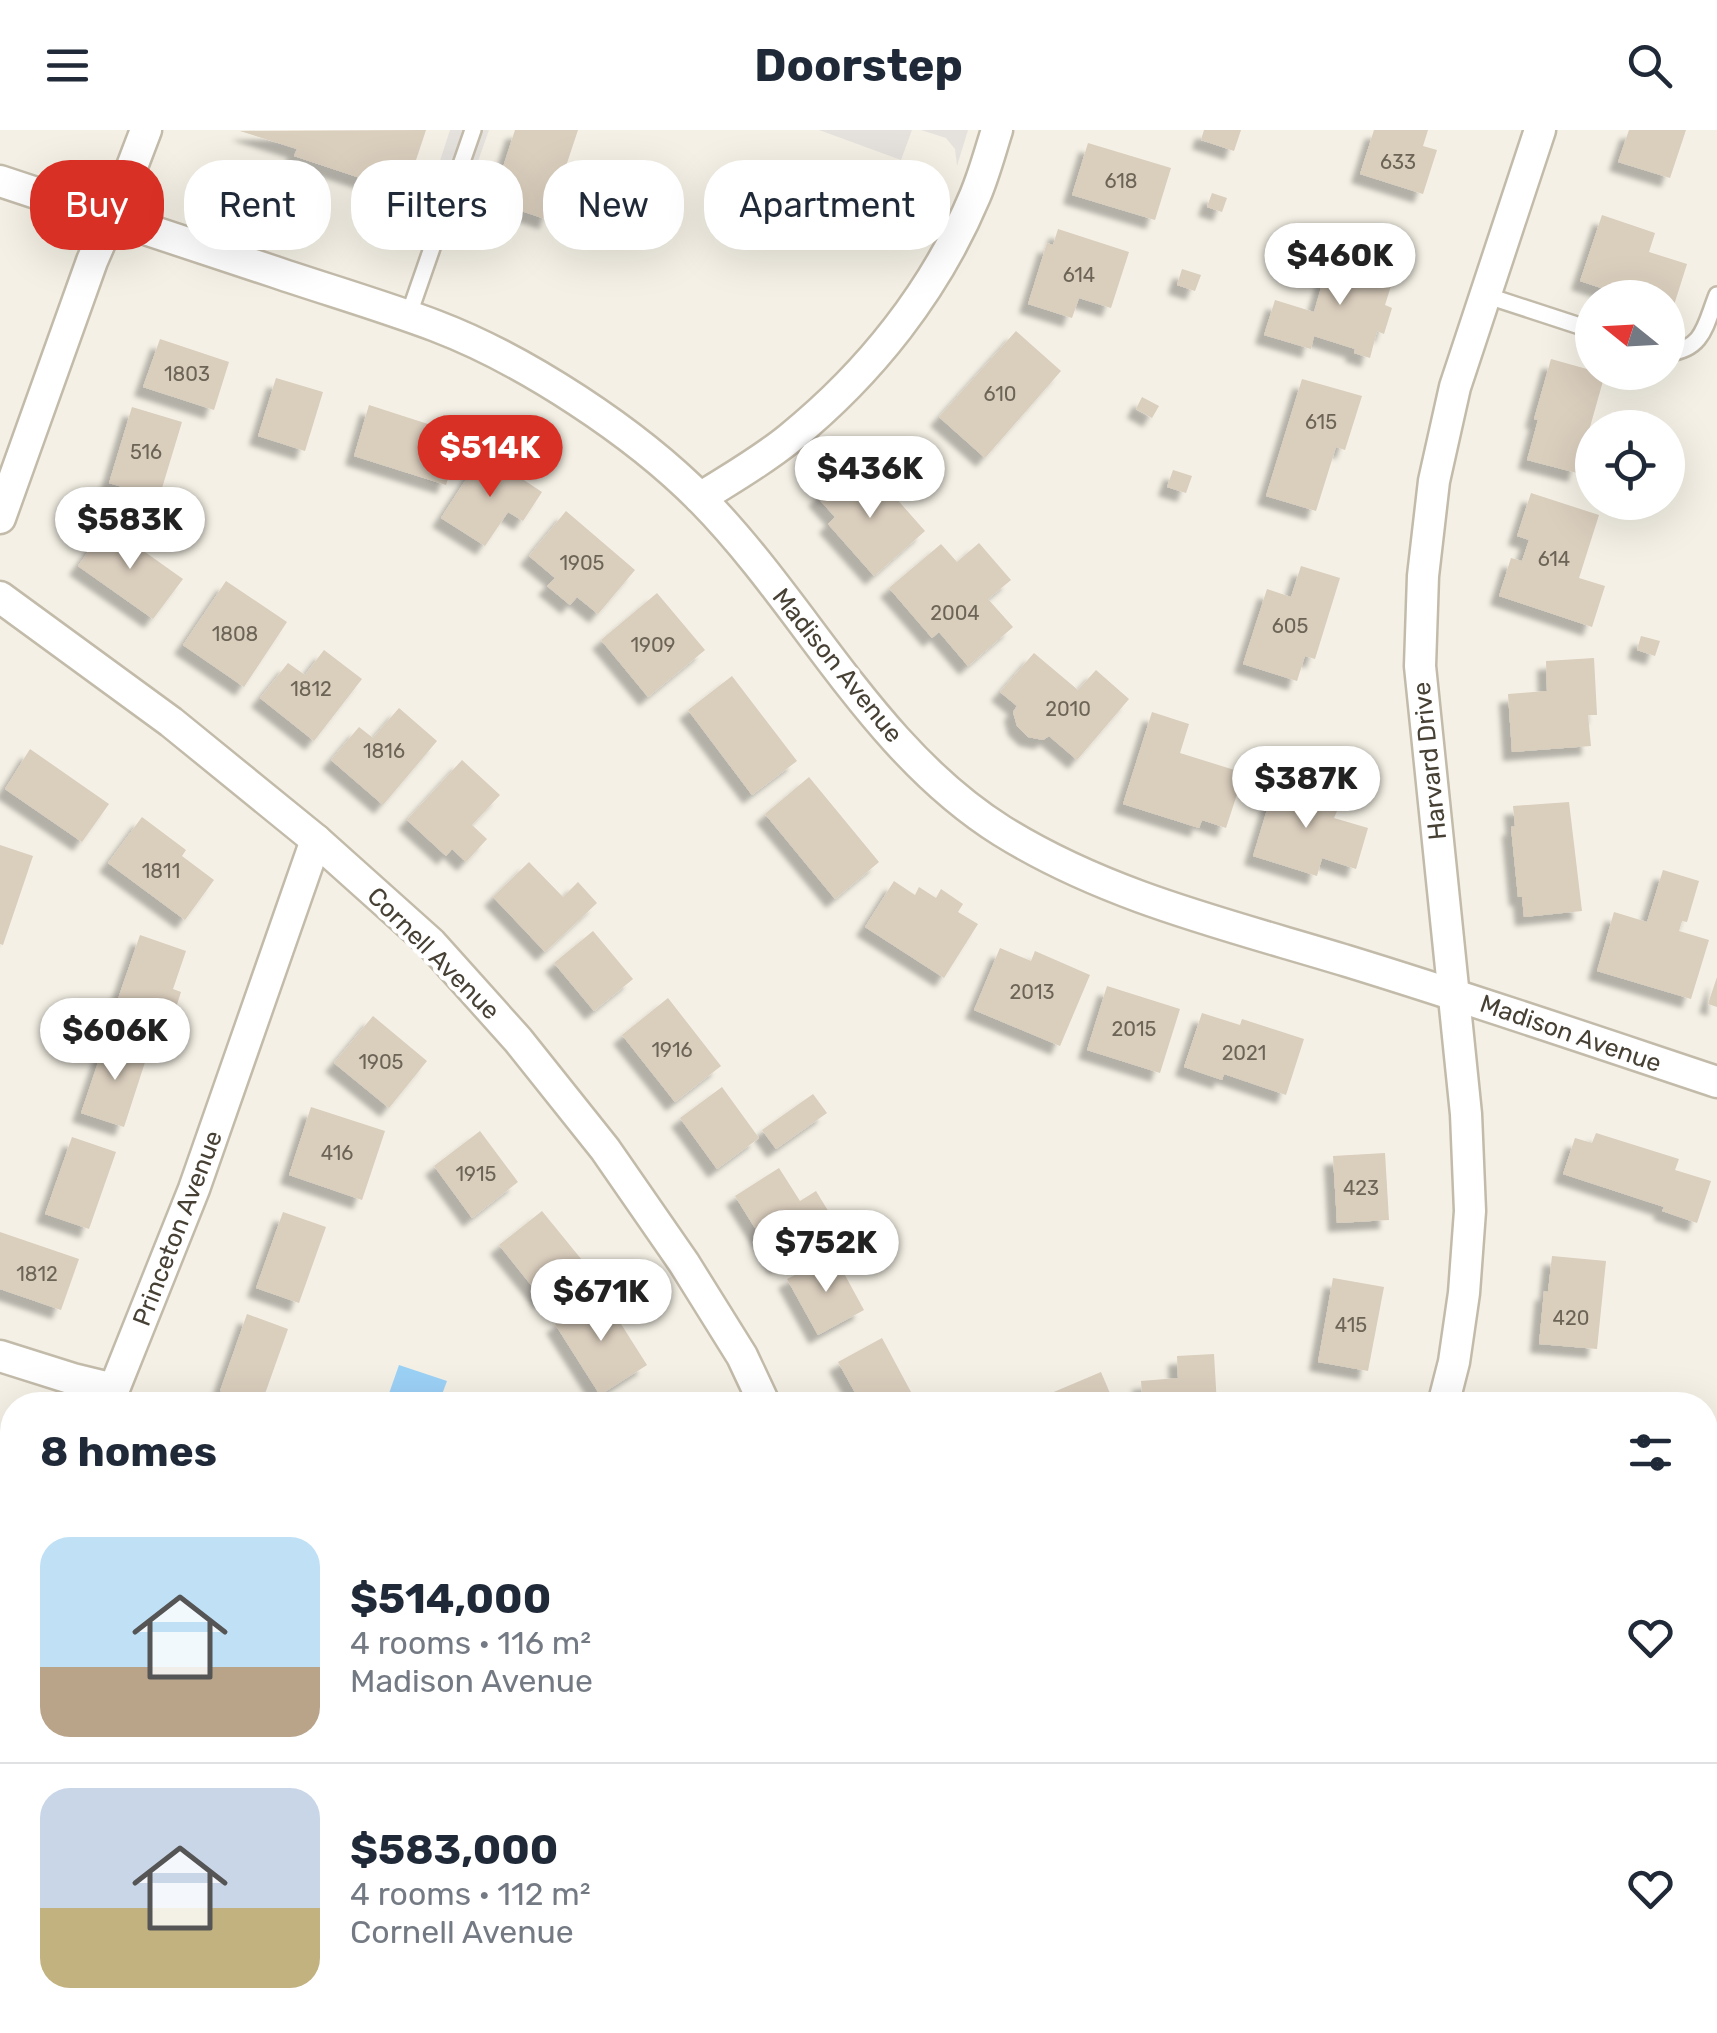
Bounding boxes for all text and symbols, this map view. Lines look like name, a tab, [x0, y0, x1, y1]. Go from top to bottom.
icon: menu	[40, 38, 95, 93]
icon: search	[1622, 38, 1677, 93]
text: Doorstep	[754, 39, 963, 92]
house number: 633	[1380, 150, 1416, 174]
chip: Buy	[30, 160, 164, 250]
chip: Rent	[184, 160, 331, 250]
chip: Filters	[351, 160, 523, 250]
chip: New	[543, 160, 684, 250]
chip: Apartment	[704, 160, 950, 250]
house number: 618	[1105, 169, 1137, 193]
pin: $460K	[1270, 223, 1410, 308]
text: $460K	[1286, 236, 1394, 274]
house number: 614	[1063, 263, 1095, 287]
north arrow	[1575, 280, 1685, 390]
map controls	[1575, 280, 1685, 520]
house number: 1803	[164, 362, 210, 386]
house number: 610	[984, 382, 1016, 406]
house number: 615	[1305, 410, 1337, 434]
button: locate	[1575, 410, 1685, 520]
pin: $514K	[420, 415, 560, 500]
text: $514K	[440, 428, 540, 466]
pin: $436K	[800, 436, 940, 521]
house number: 516	[130, 440, 162, 464]
text: $436K	[817, 449, 923, 487]
pin: $583K	[60, 487, 200, 572]
text: $583K	[77, 500, 183, 538]
house number: 614	[1538, 547, 1570, 571]
house number: 1905	[560, 551, 605, 575]
street label: Madison Avenue	[767, 582, 909, 748]
house number: 2004	[930, 601, 980, 625]
house number: 605	[1272, 614, 1308, 638]
house number: 1808	[212, 622, 258, 646]
house number: 1909	[631, 633, 675, 657]
house number: 1812	[290, 677, 332, 701]
street label: Harvard Drive	[1407, 681, 1452, 841]
house number: 2010	[1045, 697, 1091, 721]
house number: 1816	[363, 739, 405, 763]
pin: $387K	[1236, 746, 1376, 831]
text: $387K	[1254, 759, 1358, 797]
house number: 1811	[142, 859, 180, 883]
street label: Cornell Avenue	[362, 881, 506, 1025]
house number: 2013	[1009, 980, 1055, 1004]
street label: Madison Avenue	[1476, 989, 1665, 1078]
pin: $606K	[45, 998, 185, 1083]
text: $606K	[62, 1011, 168, 1049]
house number: 2015	[1112, 1017, 1156, 1041]
house number: 1916	[651, 1038, 693, 1062]
house number: 2021	[1222, 1041, 1266, 1065]
house number: 1905	[359, 1050, 404, 1074]
street label: Princeton Avenue	[127, 1126, 228, 1330]
house number: 416	[321, 1141, 353, 1165]
house number: 1915	[456, 1162, 496, 1186]
house number: 423	[1343, 1176, 1379, 1200]
pin: $752K	[756, 1210, 896, 1295]
text: $752K	[775, 1223, 877, 1261]
pin: $671K	[531, 1259, 671, 1344]
house number: 1812	[16, 1262, 58, 1286]
text: $671K	[553, 1272, 649, 1310]
house number: 420	[1553, 1306, 1589, 1330]
house number: 415	[1335, 1313, 1367, 1337]
icon: filters	[1623, 1425, 1678, 1480]
text: 8 homes	[40, 1427, 217, 1477]
text: $514,000	[350, 1574, 551, 1624]
icon: home	[120, 1577, 240, 1697]
icon: heart	[1623, 1610, 1678, 1665]
text: 4 rooms · 116 m²	[350, 1624, 591, 1662]
text: Madison Avenue	[350, 1662, 593, 1700]
text: $583,000	[350, 1825, 558, 1875]
icon: home	[120, 1828, 240, 1948]
icon: heart	[1623, 1861, 1678, 1916]
text: 4 rooms · 112 m²	[350, 1875, 591, 1913]
text: Cornell Avenue	[350, 1913, 574, 1951]

